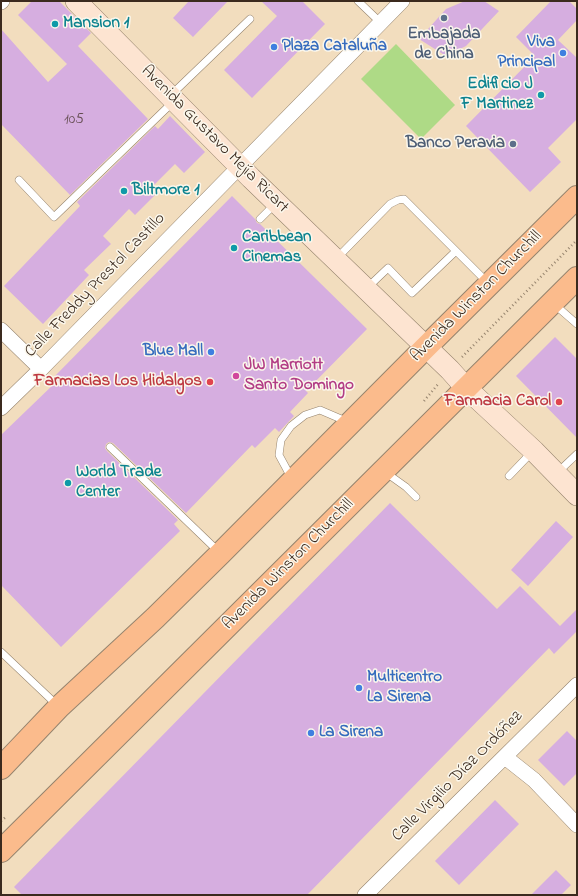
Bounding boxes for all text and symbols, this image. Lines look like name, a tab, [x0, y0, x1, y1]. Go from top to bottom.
marker: Embajada de China	[439, 13, 449, 23]
place label: Mansion 1	[63, 14, 129, 34]
marker: Mansion 1	[50, 19, 60, 29]
place label: Embajada de China	[408, 25, 480, 65]
place label: Viva Principal	[498, 33, 555, 73]
place label: Plaza Cataluña	[282, 37, 387, 57]
marker: Plaza Cataluña	[269, 42, 279, 52]
marker: Viva Principal	[558, 48, 568, 58]
street label: Avenida Gustavo Mejía Ricart	[136, 62, 292, 218]
place label: Edificio J F Martinez	[461, 75, 533, 115]
marker: Edificio J F Martinez	[536, 90, 546, 100]
house number: 105	[64, 112, 84, 130]
place label: Banco Peravia	[406, 134, 505, 154]
marker: Banco Peravia	[508, 139, 518, 149]
place label: Biltmore 1	[132, 181, 200, 201]
marker: Biltmore 1	[119, 186, 129, 196]
street label: Calle Freddy Prestol Castillo	[21, 209, 171, 363]
street label: Avenida Winston Churchill	[407, 227, 547, 367]
place label: Caribbean Cinemas	[242, 228, 311, 268]
marker: Caribbean Cinemas	[229, 243, 239, 253]
place label: Blue Mall	[143, 342, 203, 362]
marker: Blue Mall	[206, 347, 216, 357]
place label: JW Marriott Santo Domingo	[244, 356, 354, 396]
marker: JW Marriott Santo Domingo	[231, 371, 241, 381]
place label: Farmacias Los Hidalgos	[34, 372, 202, 392]
marker: Farmacias Los Hidalgos	[205, 377, 215, 387]
place label: Farmacia Carol	[444, 392, 551, 412]
marker: Farmacia Carol	[554, 397, 564, 407]
place label: World Trade Center	[76, 463, 161, 503]
marker: World Trade Center	[63, 478, 73, 488]
street label: Avenida Winston Churchill	[219, 495, 359, 635]
place label: Multicentro La Sirena	[367, 668, 442, 708]
marker: Multicentro La Sirena	[354, 683, 364, 693]
street label: Calle Virgilio Díaz Ordóñez	[388, 707, 528, 847]
place label: La Sirena	[319, 723, 383, 743]
marker: La Sirena	[306, 728, 316, 738]

